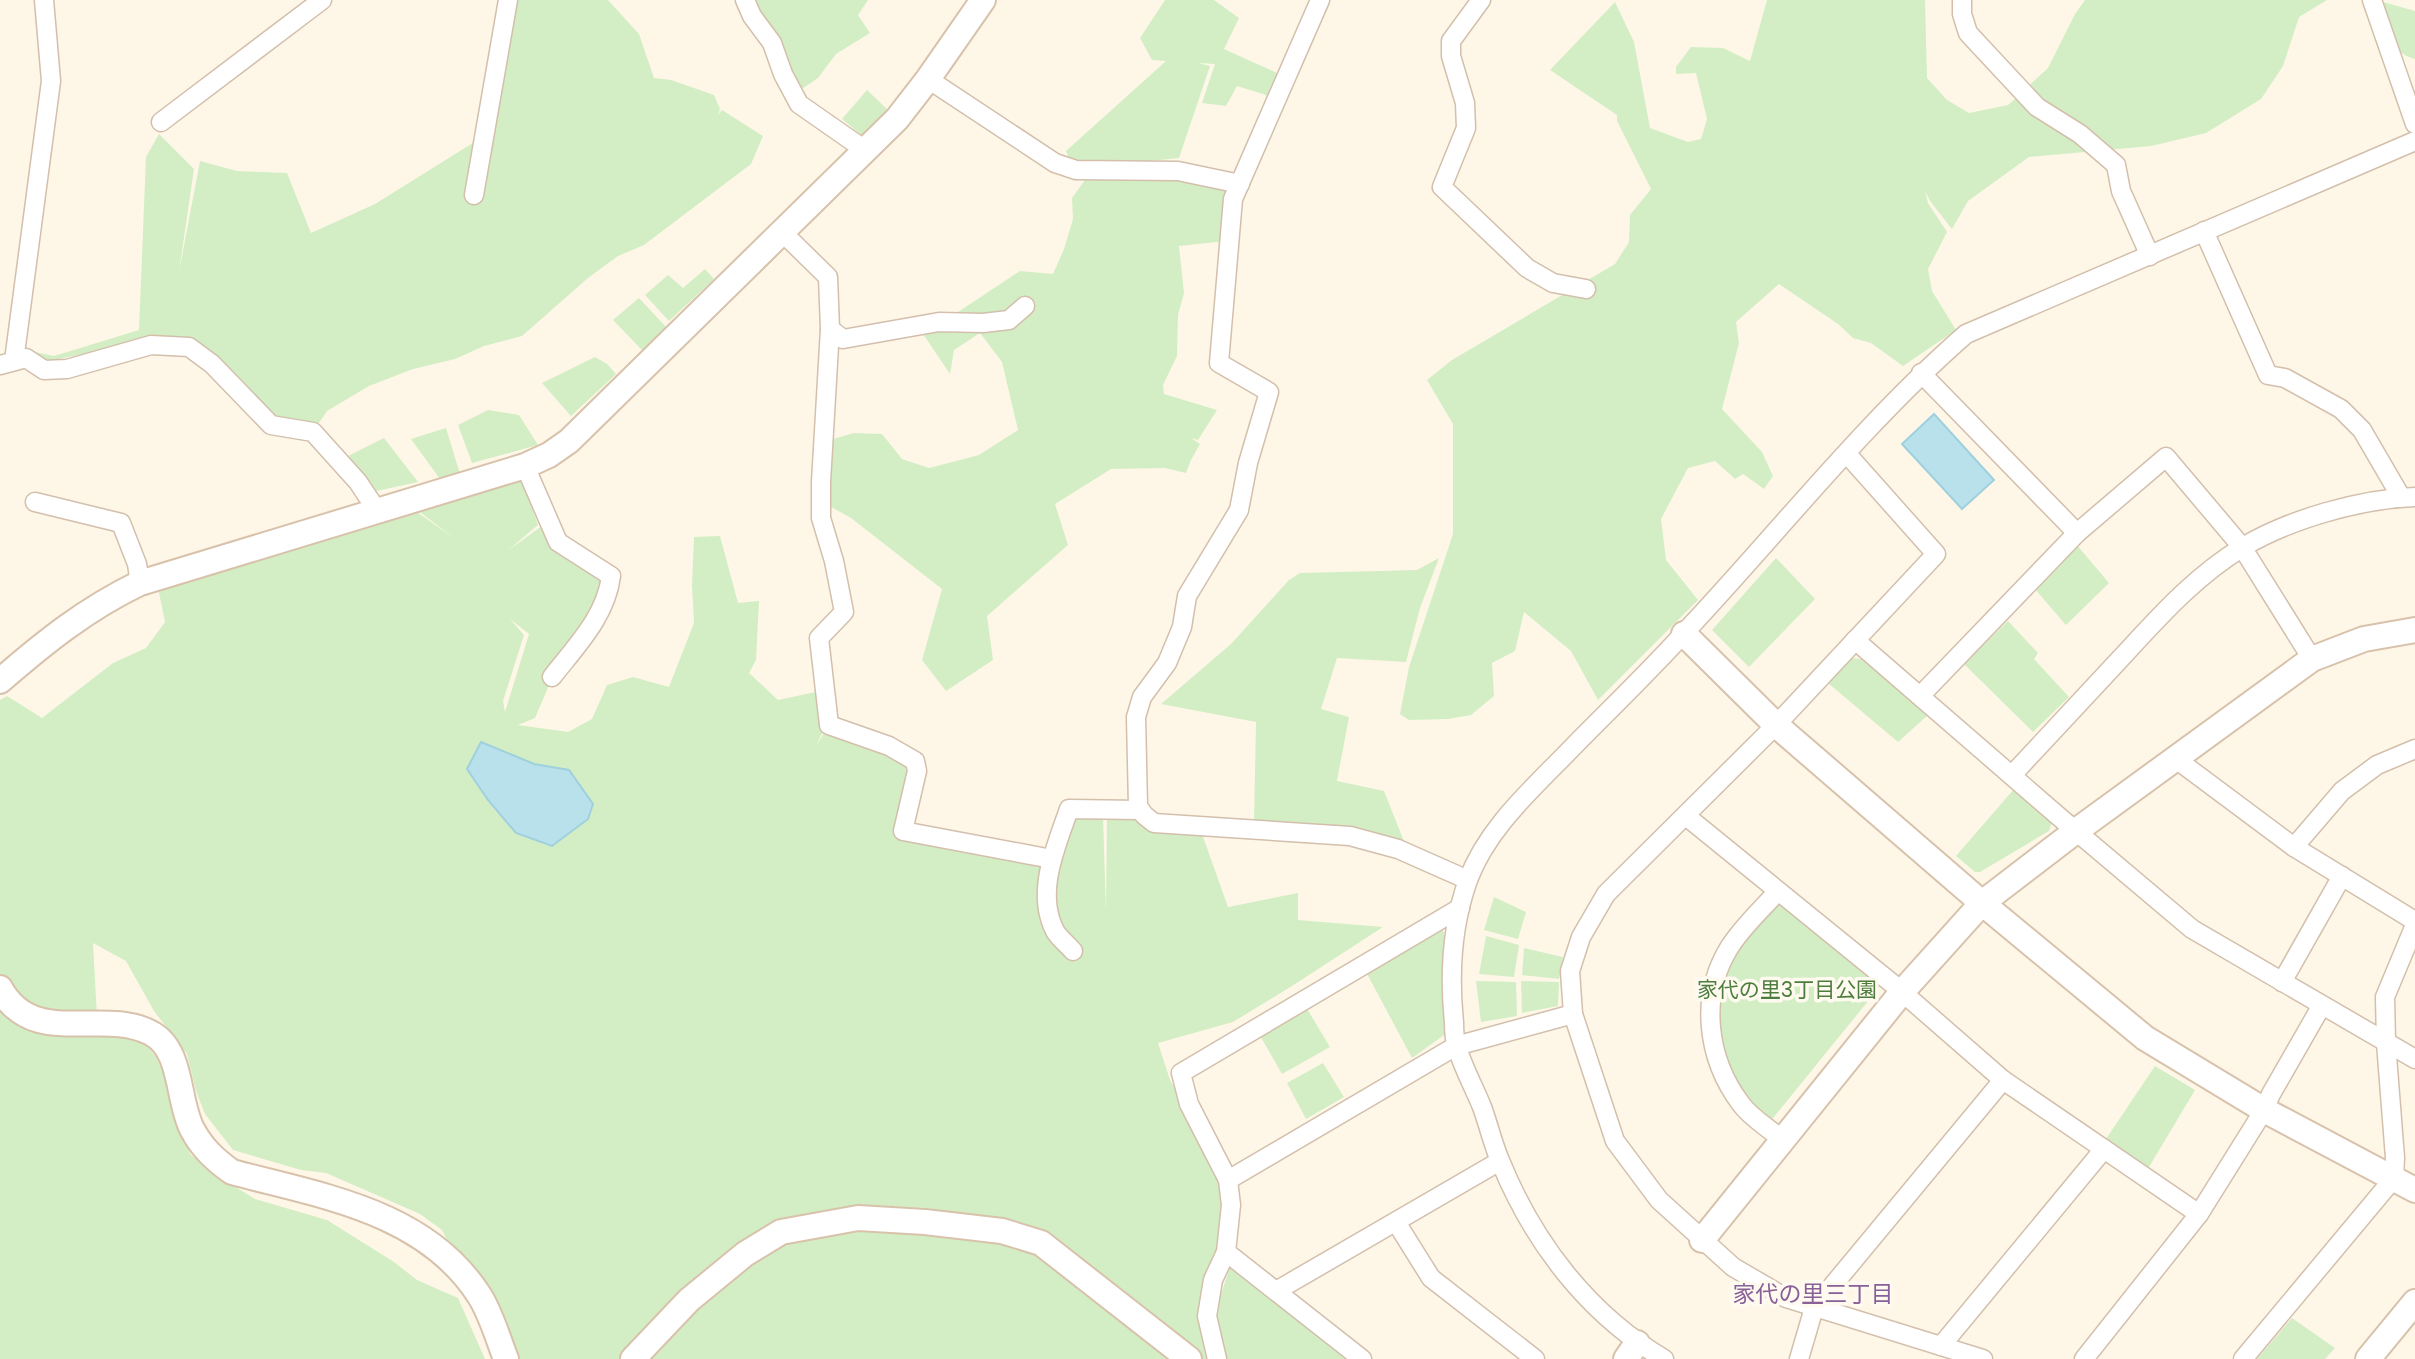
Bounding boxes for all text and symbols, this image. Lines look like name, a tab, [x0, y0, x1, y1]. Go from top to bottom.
park label: 家代の里3丁目公園	[1697, 975, 1877, 1004]
district label: 家代の里三丁目	[1733, 1278, 1894, 1310]

